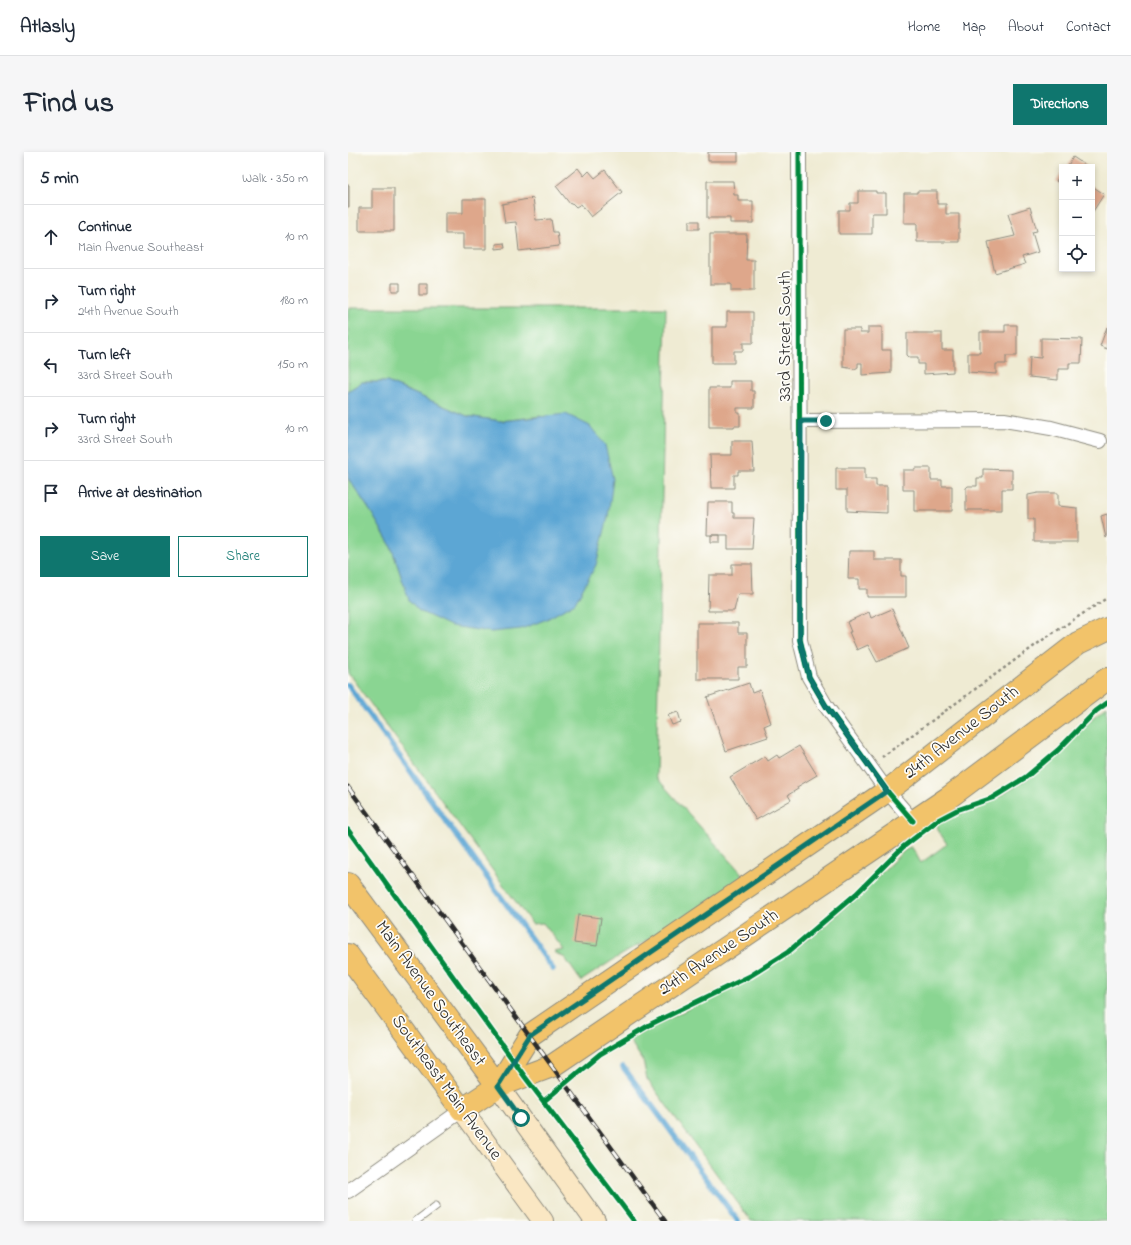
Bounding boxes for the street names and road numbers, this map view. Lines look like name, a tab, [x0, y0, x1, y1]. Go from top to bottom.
street label: 33rd Street South	[773, 271, 799, 401]
street label: 24th Avenue South	[899, 680, 1025, 786]
street label: 24th Avenue South	[654, 903, 784, 1003]
street label: Main Avenue Southeast	[368, 916, 492, 1072]
street label: Southeast Main Avenue	[384, 1010, 508, 1167]

